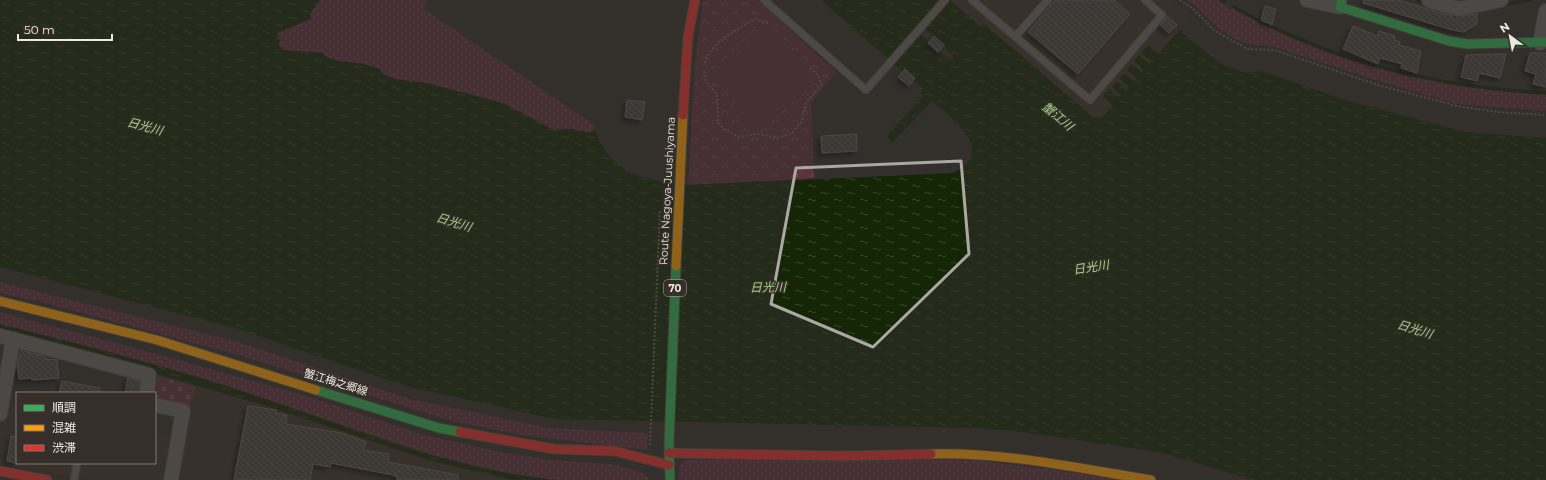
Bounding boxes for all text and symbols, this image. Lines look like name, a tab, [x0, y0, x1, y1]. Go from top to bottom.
scale bar	[18, 16, 112, 42]
north arrow	[1490, 16, 1530, 56]
text: N	[1497, 19, 1512, 36]
text: 50 m	[24, 22, 55, 37]
water label: 蟹江川	[1039, 99, 1078, 135]
water label: 日光川	[126, 114, 166, 138]
street label: Route Nagoya-Juushiyama	[656, 117, 678, 265]
water label: 日光川	[435, 210, 475, 235]
water label: 日光川	[1072, 257, 1112, 277]
water label: 日光川	[750, 279, 788, 295]
road number: 70	[664, 280, 686, 296]
water label: 日光川	[1396, 317, 1436, 342]
street label: 蟹江梅之郷線	[302, 366, 370, 398]
legend	[16, 392, 156, 464]
text: 順調	[52, 400, 76, 415]
text: 混雑	[52, 420, 76, 435]
text: 渋滞	[52, 440, 76, 455]

